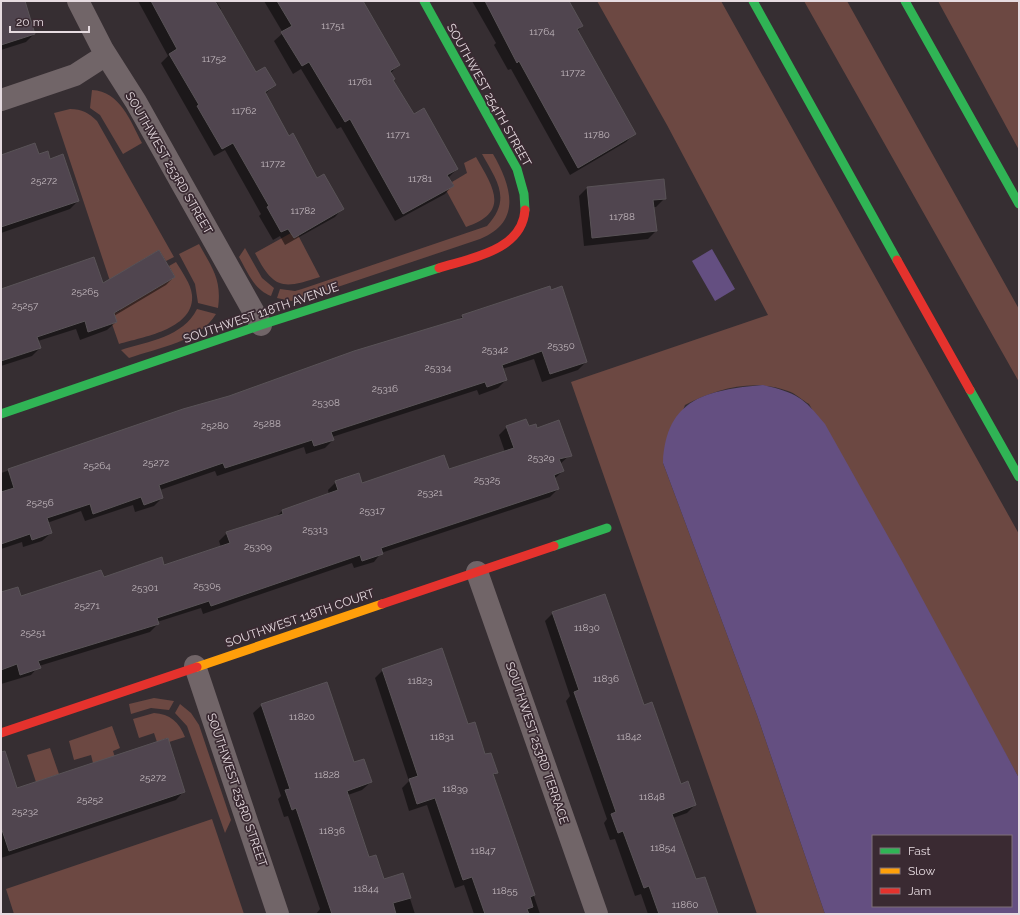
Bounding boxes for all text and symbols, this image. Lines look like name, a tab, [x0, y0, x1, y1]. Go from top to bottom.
scale bar	[10, 8, 89, 34]
text: 20 m	[16, 15, 44, 29]
house number: 11751	[321, 20, 345, 31]
street label: SOUTHWEST 254TH STREET	[444, 21, 534, 169]
house number: 11764	[529, 26, 555, 37]
house number: 11752	[202, 53, 226, 64]
house number: 11772	[561, 67, 585, 78]
house number: 11761	[348, 76, 373, 87]
street label: SOUTHWEST 253RD STREET	[123, 89, 216, 237]
house number: 11762	[231, 105, 257, 116]
house number: 11771	[386, 129, 410, 140]
house number: 11780	[584, 129, 610, 140]
house number: 11772	[261, 158, 285, 169]
house number: 11781	[408, 173, 433, 184]
house number: 25272	[31, 175, 57, 186]
house number: 11782	[291, 205, 316, 216]
house number: 11788	[609, 211, 635, 222]
street label: SOUTHWEST 118TH AVENUE	[181, 280, 341, 346]
house number: 25265	[71, 286, 99, 297]
house number: 25257	[12, 300, 39, 311]
house number: 25350	[547, 340, 575, 351]
house number: 25342	[482, 344, 508, 355]
house number: 25334	[425, 362, 452, 373]
house number: 25316	[372, 383, 398, 394]
house number: 25308	[312, 397, 340, 408]
house number: 25288	[253, 418, 281, 429]
house number: 25280	[201, 420, 229, 431]
house number: 25329	[527, 452, 555, 463]
house number: 25272	[143, 457, 169, 468]
house number: 25264	[83, 460, 111, 471]
house number: 25325	[474, 474, 501, 485]
house number: 25321	[417, 487, 443, 498]
house number: 25256	[26, 497, 54, 508]
house number: 25317	[359, 505, 385, 516]
house number: 25313	[302, 524, 328, 535]
house number: 25309	[244, 541, 272, 552]
house number: 25305	[193, 580, 221, 591]
house number: 25301	[132, 582, 159, 593]
street label: SOUTHWEST 118TH COURT	[224, 586, 377, 650]
house number: 25271	[74, 600, 100, 611]
house number: 11830	[574, 622, 600, 633]
house number: 25251	[20, 627, 47, 638]
street label: SOUTHWEST 253RD TERRACE	[503, 660, 571, 826]
house number: 11836	[593, 673, 619, 684]
house number: 11823	[407, 675, 433, 686]
street label: SOUTHWEST 253RD STREET	[204, 711, 270, 869]
house number: 11820	[289, 711, 315, 722]
house number: 11831	[430, 731, 455, 742]
house number: 11842	[616, 731, 642, 742]
house number: 11828	[314, 769, 340, 780]
house number: 25272	[140, 772, 166, 783]
house number: 11839	[442, 783, 468, 794]
house number: 11848	[639, 791, 665, 802]
house number: 25252	[77, 794, 103, 805]
house number: 25232	[12, 806, 38, 817]
house number: 11836	[319, 825, 345, 836]
legend	[872, 835, 1012, 907]
house number: 11854	[650, 842, 676, 853]
text: Fast	[908, 844, 931, 858]
house number: 11847	[470, 845, 496, 856]
text: Slow	[908, 864, 935, 878]
house number: 11844	[353, 883, 379, 894]
text: Jam	[908, 884, 931, 898]
house number: 11855	[492, 885, 518, 896]
house number: 11860	[672, 899, 698, 910]

